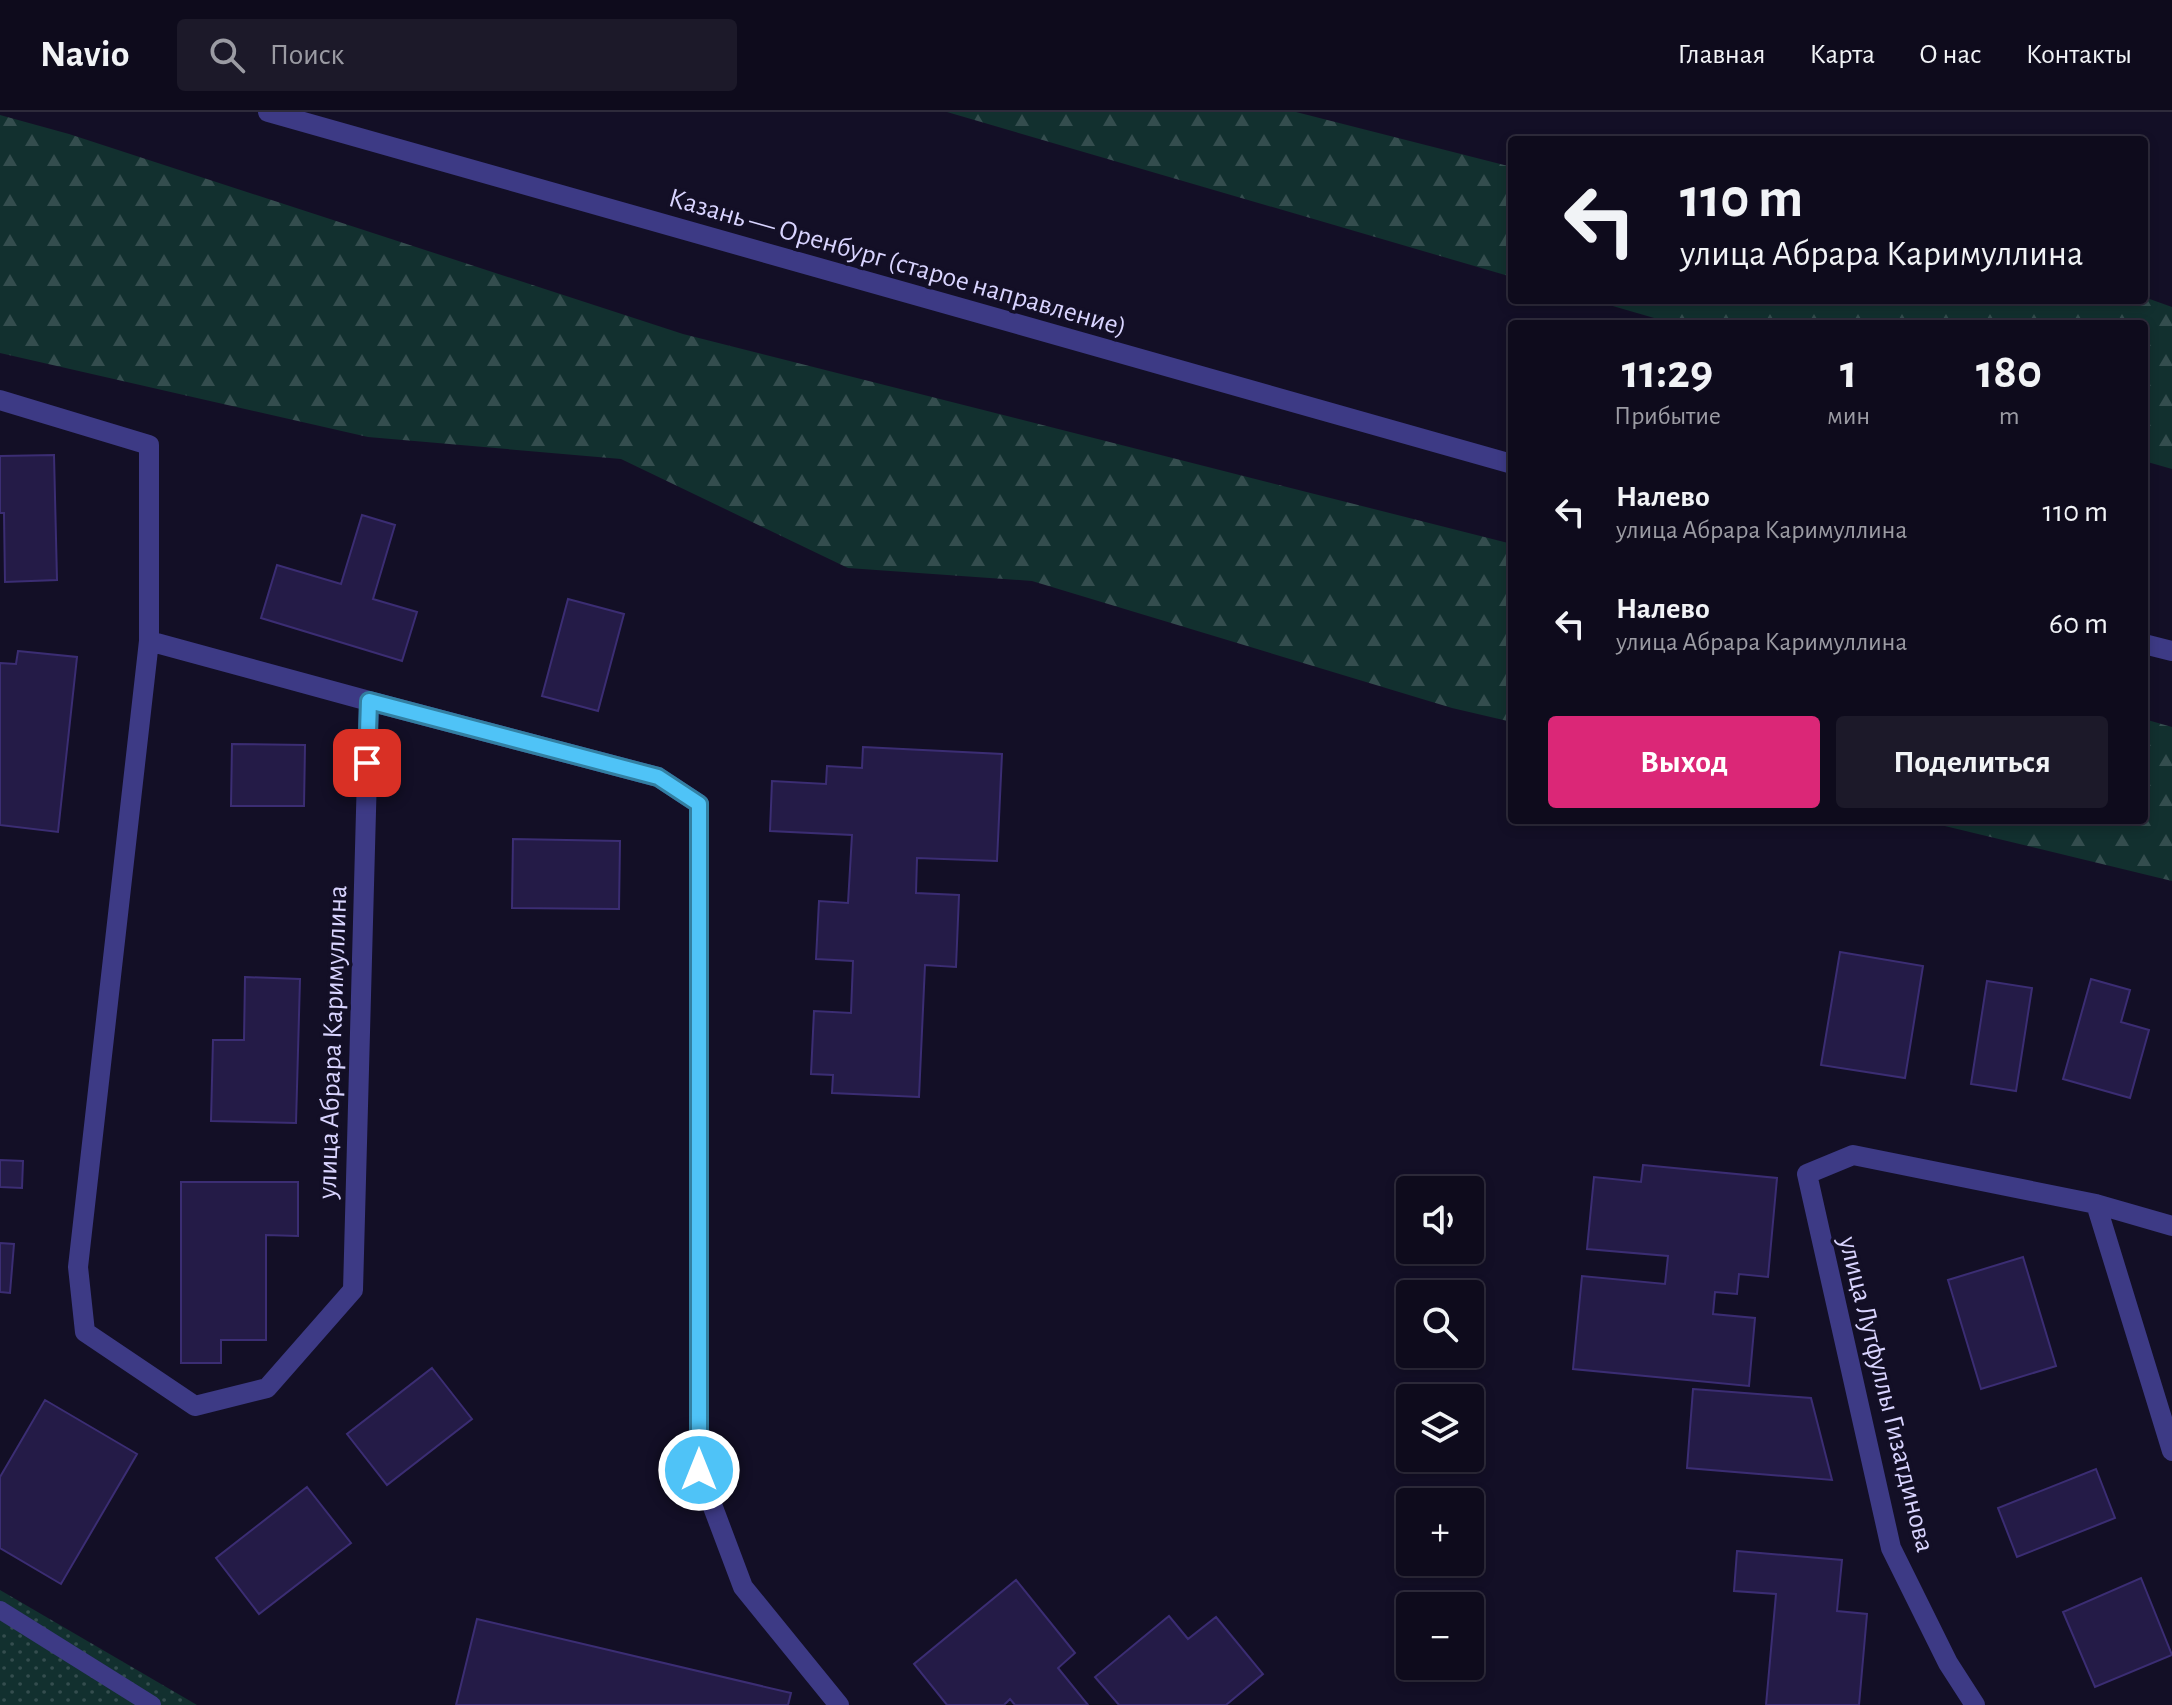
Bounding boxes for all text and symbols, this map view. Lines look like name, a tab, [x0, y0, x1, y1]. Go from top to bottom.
search box	[177, 19, 737, 91]
icon: search	[205, 33, 249, 77]
text: Navio	[40, 36, 129, 74]
text: Поиск	[269, 40, 344, 70]
text: Главная	[1677, 41, 1765, 69]
text: Карта	[1809, 41, 1875, 69]
text: О нас	[1919, 41, 1982, 69]
text: Контакты	[2026, 41, 2132, 69]
icon: left	[1548, 168, 1652, 272]
text: 110 m	[1680, 171, 1803, 227]
street label: Казань — Оренбург (старое направление)	[665, 184, 1130, 342]
text: улица Абрара Каримуллина	[1680, 236, 2083, 272]
text: 11:29	[1622, 349, 1713, 397]
text: 1	[1840, 349, 1857, 397]
text: 180	[1976, 349, 2042, 397]
text: Прибытие	[1614, 403, 1721, 429]
text: мин	[1827, 403, 1870, 429]
text: m	[1999, 403, 2019, 429]
text: Налево	[1616, 482, 1710, 512]
icon: left	[1548, 490, 1592, 534]
text: 110 m	[2043, 497, 2108, 527]
text: улица Абрара Каримуллина	[1616, 517, 1907, 543]
text: Налево	[1616, 594, 1710, 624]
icon: left	[1548, 602, 1592, 646]
text: 60 m	[2049, 609, 2108, 639]
text: улица Абрара Каримуллина	[1616, 629, 1907, 655]
button: Выход	[1548, 716, 1820, 808]
button: Поделиться	[1836, 716, 2108, 808]
pin	[333, 729, 401, 797]
icon: arrive	[345, 741, 389, 785]
street label: улица Абрара Каримуллина	[313, 885, 352, 1200]
map controls	[1396, 1176, 1484, 1680]
button: sound	[1396, 1176, 1484, 1264]
street label: улица Лутфуллы Гизатдинова	[1833, 1233, 1939, 1555]
button: search	[1396, 1280, 1484, 1368]
button: layers	[1396, 1384, 1484, 1472]
position arrow	[657, 1428, 741, 1512]
button: +	[1396, 1488, 1484, 1576]
button: −	[1396, 1592, 1484, 1680]

